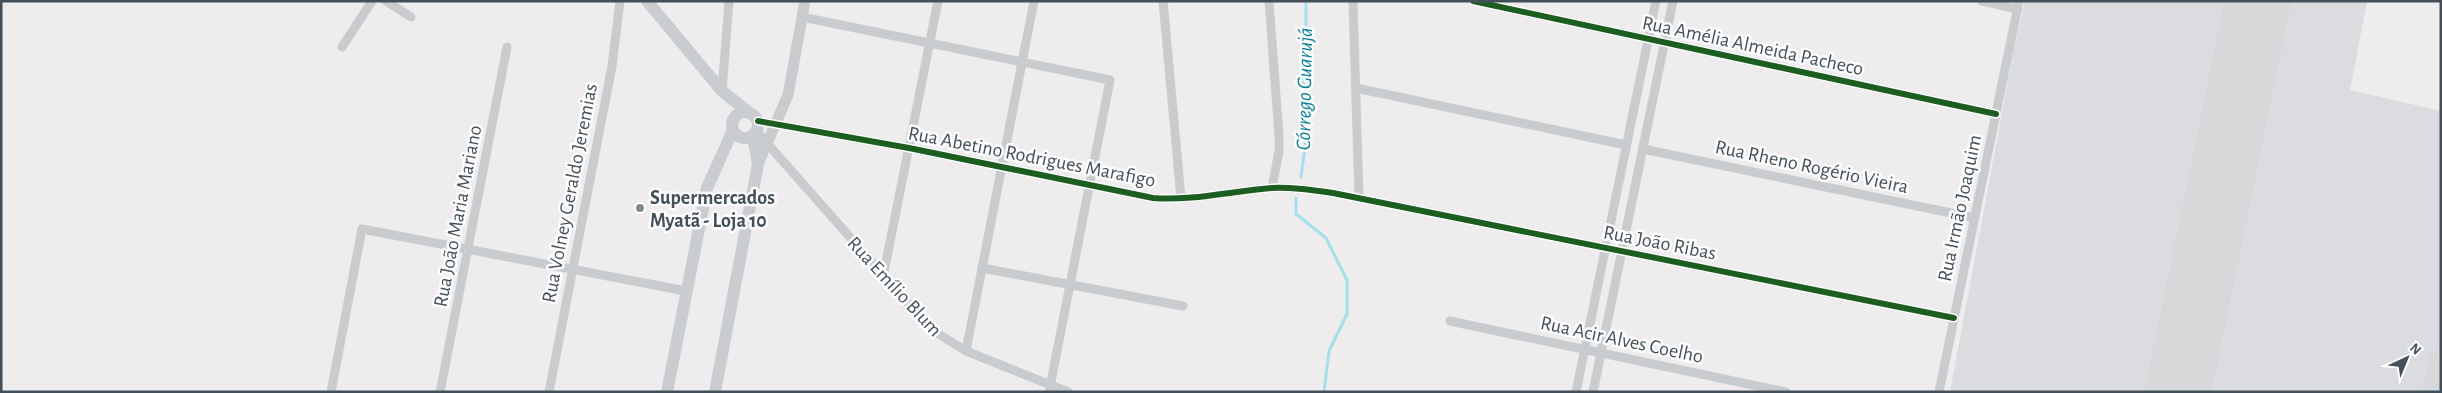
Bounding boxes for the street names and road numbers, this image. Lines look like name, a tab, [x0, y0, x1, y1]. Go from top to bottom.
street label: Rua Amélia Almeida Pacheco	[1640, 13, 1865, 79]
street label: Rua Volney Geraldo Jeremias	[539, 82, 601, 304]
street label: Rua João Maria Mariano	[431, 123, 485, 309]
street label: Rua Abetino Rodrigues Marafigo	[906, 123, 1157, 191]
street label: Rua Irmão Joaquim	[1935, 133, 1985, 283]
street label: Rua Rheno Rogério Vieira	[1714, 137, 1910, 197]
street label: Rua João Ribas	[1602, 222, 1718, 264]
street label: Rua Emílio Blum	[843, 233, 945, 340]
street label: Rua Acir Alves Coelho	[1539, 313, 1705, 367]

